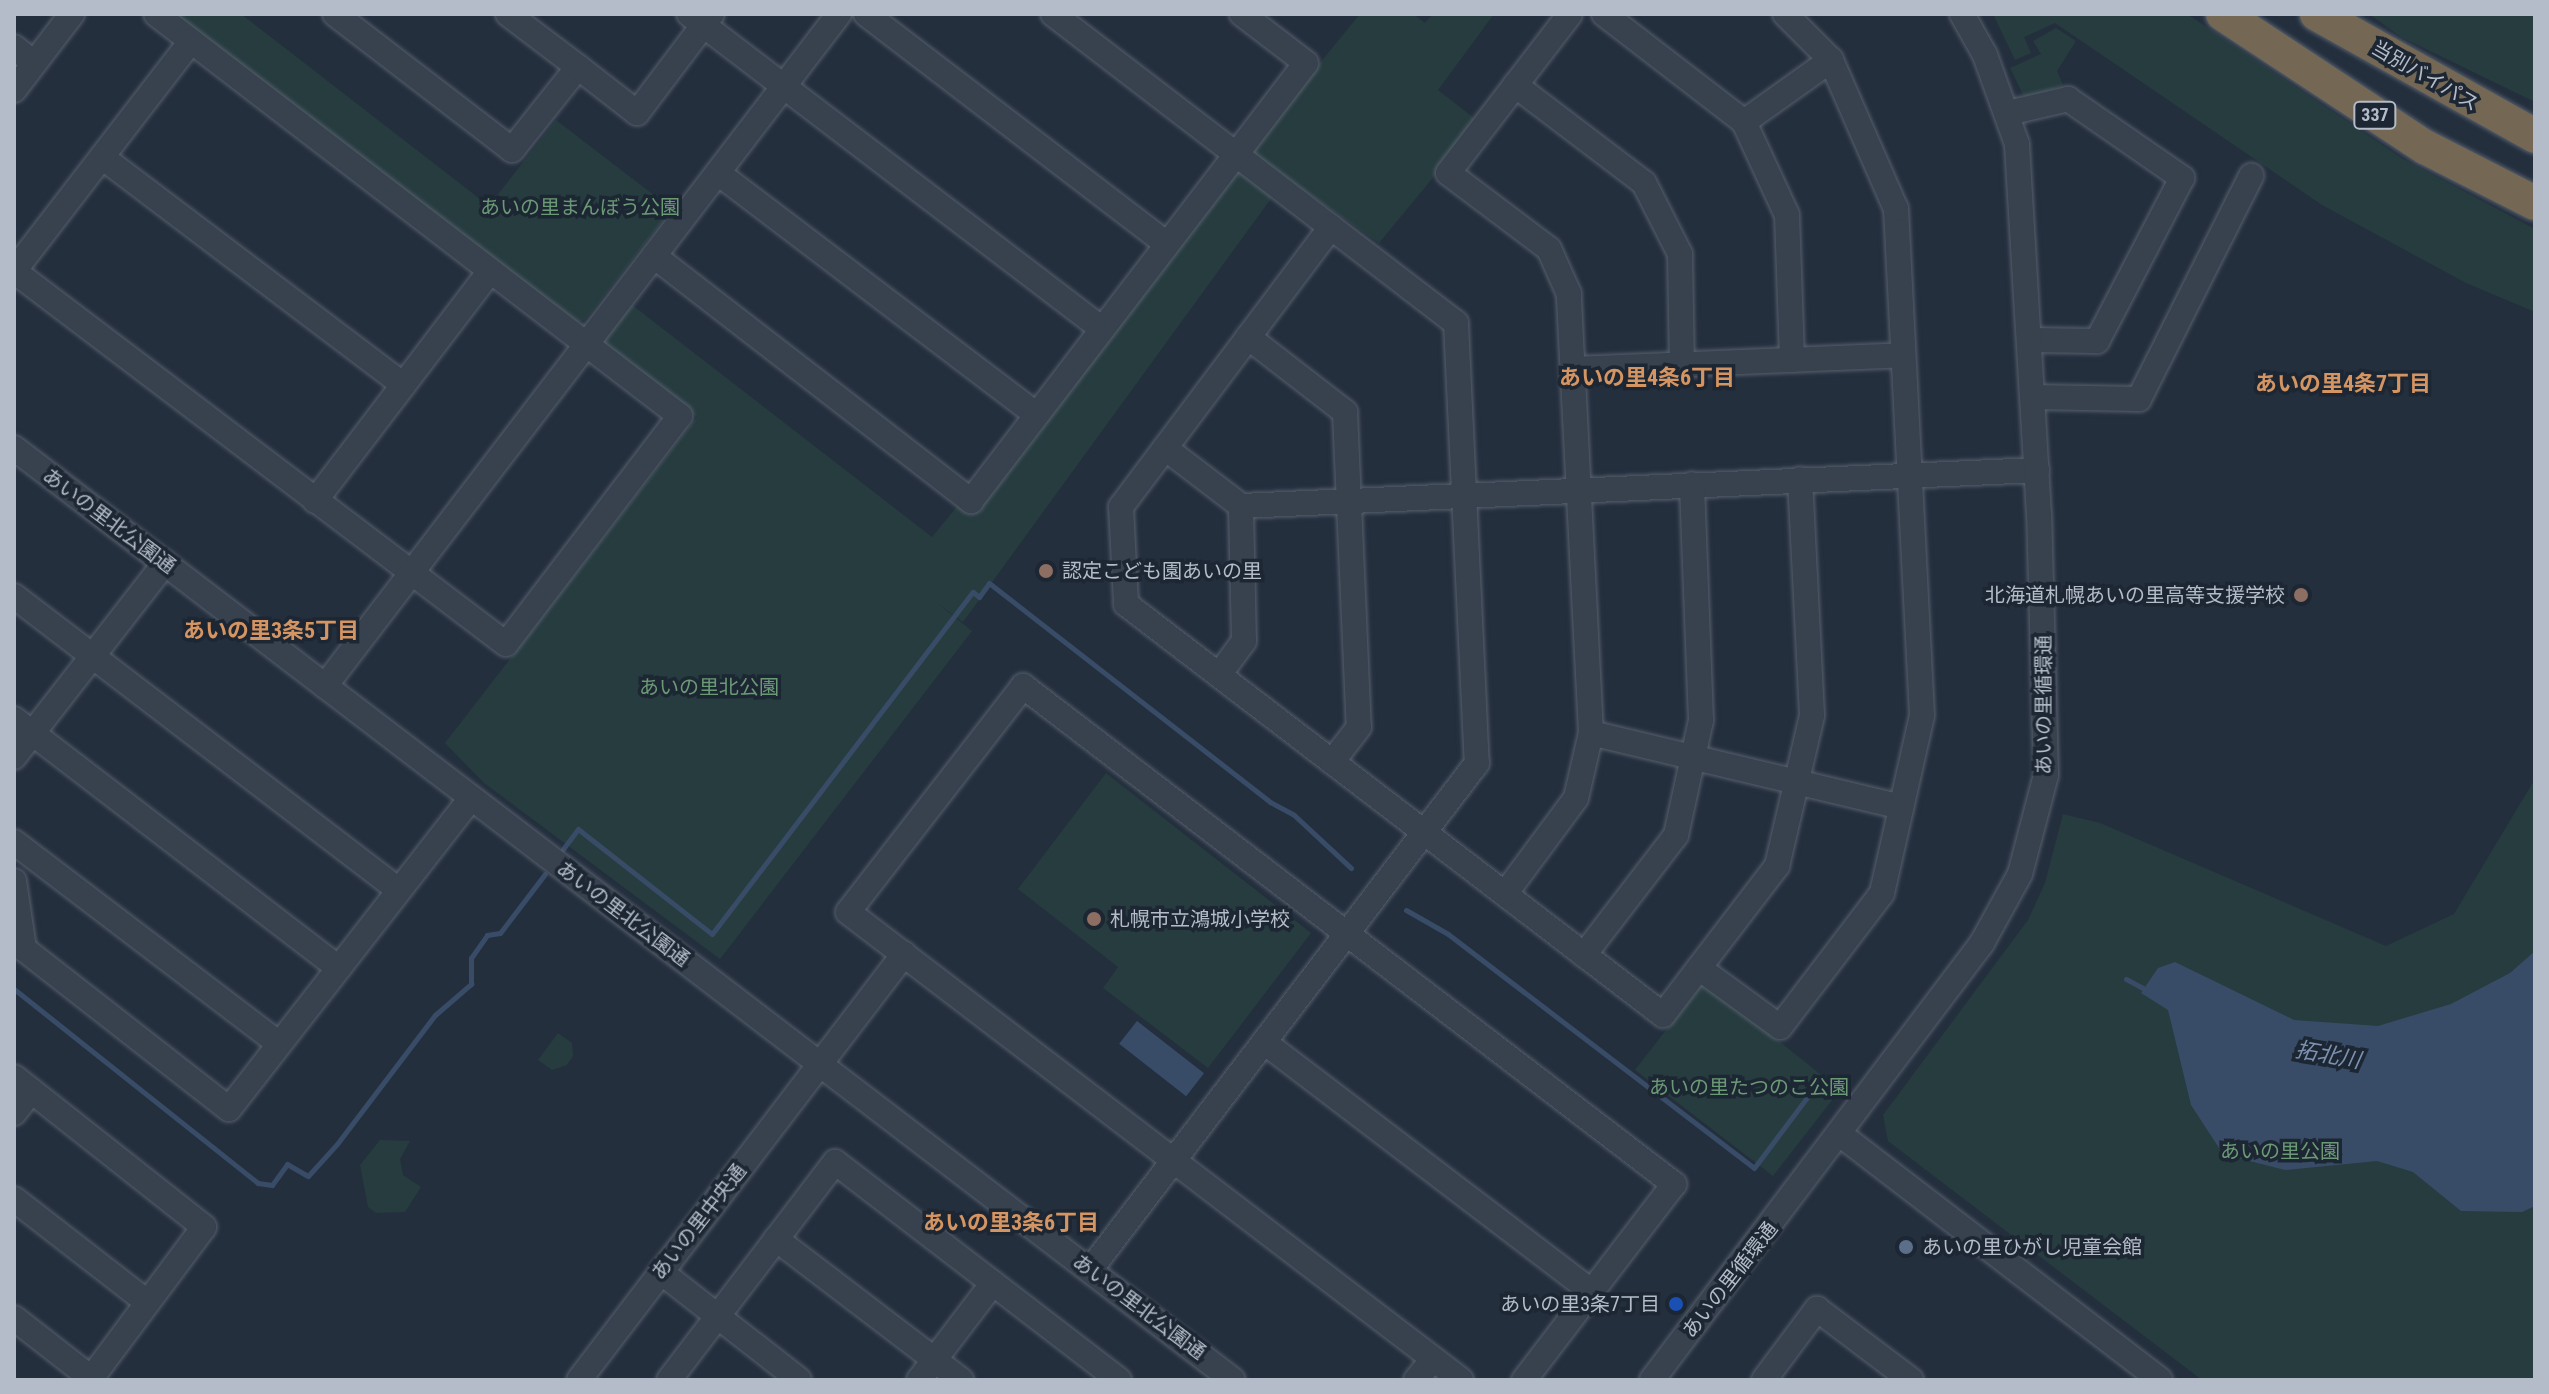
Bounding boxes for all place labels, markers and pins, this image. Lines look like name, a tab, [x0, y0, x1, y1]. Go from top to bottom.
place label: 認定こども園あいの里	[1062, 559, 1262, 583]
marker: 認定こども園あいの里	[1037, 562, 1055, 580]
place label: 北海道札幌あいの里高等支援学校	[1985, 583, 2285, 607]
marker: 北海道札幌あいの里高等支援学校	[2292, 586, 2310, 604]
place label: 札幌市立鴻城小学校	[1110, 907, 1290, 931]
marker: 札幌市立鴻城小学校	[1085, 910, 1103, 928]
place label: あいの里ひがし児童会館	[1922, 1235, 2142, 1259]
marker: あいの里ひがし児童会館	[1897, 1238, 1915, 1256]
place label: あいの里3条7丁目	[1500, 1292, 1660, 1316]
marker: あいの里3条7丁目	[1667, 1295, 1685, 1313]

